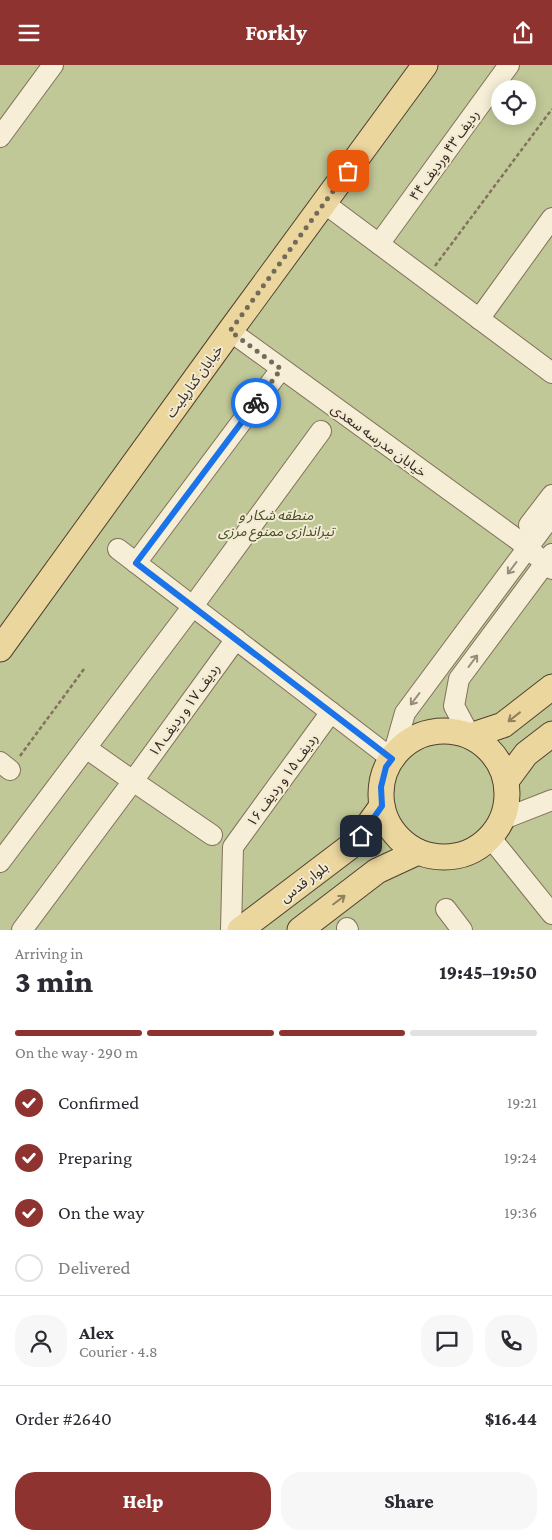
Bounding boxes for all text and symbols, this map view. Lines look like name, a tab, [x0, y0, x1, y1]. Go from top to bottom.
icon: menu	[15, 19, 43, 47]
icon: share	[509, 19, 537, 47]
text: Forkly	[245, 20, 307, 45]
map controls	[491, 80, 536, 125]
button: locate	[491, 80, 536, 125]
street label: ردیف ۴۳ وردیف ۴۴	[406, 107, 483, 204]
pin	[327, 150, 369, 192]
icon: bag	[334, 157, 362, 185]
street label: خیابان کنارپلیت	[162, 342, 227, 422]
courier	[231, 378, 281, 428]
icon: bike	[242, 389, 270, 417]
street label: خیابان مدرسه سعدی	[328, 400, 430, 481]
park label: منطقه شکار و تیراندازی ممنوع مرزی	[218, 507, 336, 542]
one-way arrow	[507, 561, 518, 575]
one-way arrow	[467, 655, 478, 668]
street label: ردیف ۱۷ و ردیف ۱۸	[145, 660, 224, 760]
one-way arrow	[410, 692, 420, 706]
one-way arrow	[508, 711, 521, 722]
street label: ردیف ۱۵ و ردیف ۱۶	[243, 730, 322, 830]
pin	[340, 815, 382, 857]
icon: home	[347, 822, 375, 850]
street label: بلوار قدس	[277, 859, 332, 906]
one-way arrow	[332, 895, 345, 906]
text: Arriving in	[15, 945, 83, 962]
text: 19:45–19:50	[439, 962, 537, 983]
text: 3 min	[15, 963, 93, 999]
text: On the way · 290 m	[15, 1044, 138, 1061]
icon: check	[15, 1089, 43, 1117]
text: Confirmed	[58, 1092, 139, 1113]
text: 19:21	[507, 1094, 537, 1111]
icon: check	[15, 1144, 43, 1172]
text: Preparing	[58, 1147, 132, 1168]
text: 19:24	[504, 1149, 537, 1166]
icon: check	[15, 1199, 43, 1227]
text: On the way	[58, 1202, 144, 1223]
text: 19:36	[504, 1204, 537, 1221]
text: Delivered	[58, 1257, 131, 1278]
button: person	[15, 1315, 67, 1367]
button: chat	[421, 1315, 473, 1367]
button: phone	[485, 1315, 537, 1367]
text: Alex	[79, 1322, 114, 1343]
text: Courier · 4.8	[79, 1343, 158, 1360]
text: Order #2640	[15, 1408, 112, 1429]
text: $16.44	[485, 1408, 537, 1429]
button: Help	[15, 1472, 271, 1530]
button: Share	[281, 1472, 537, 1530]

